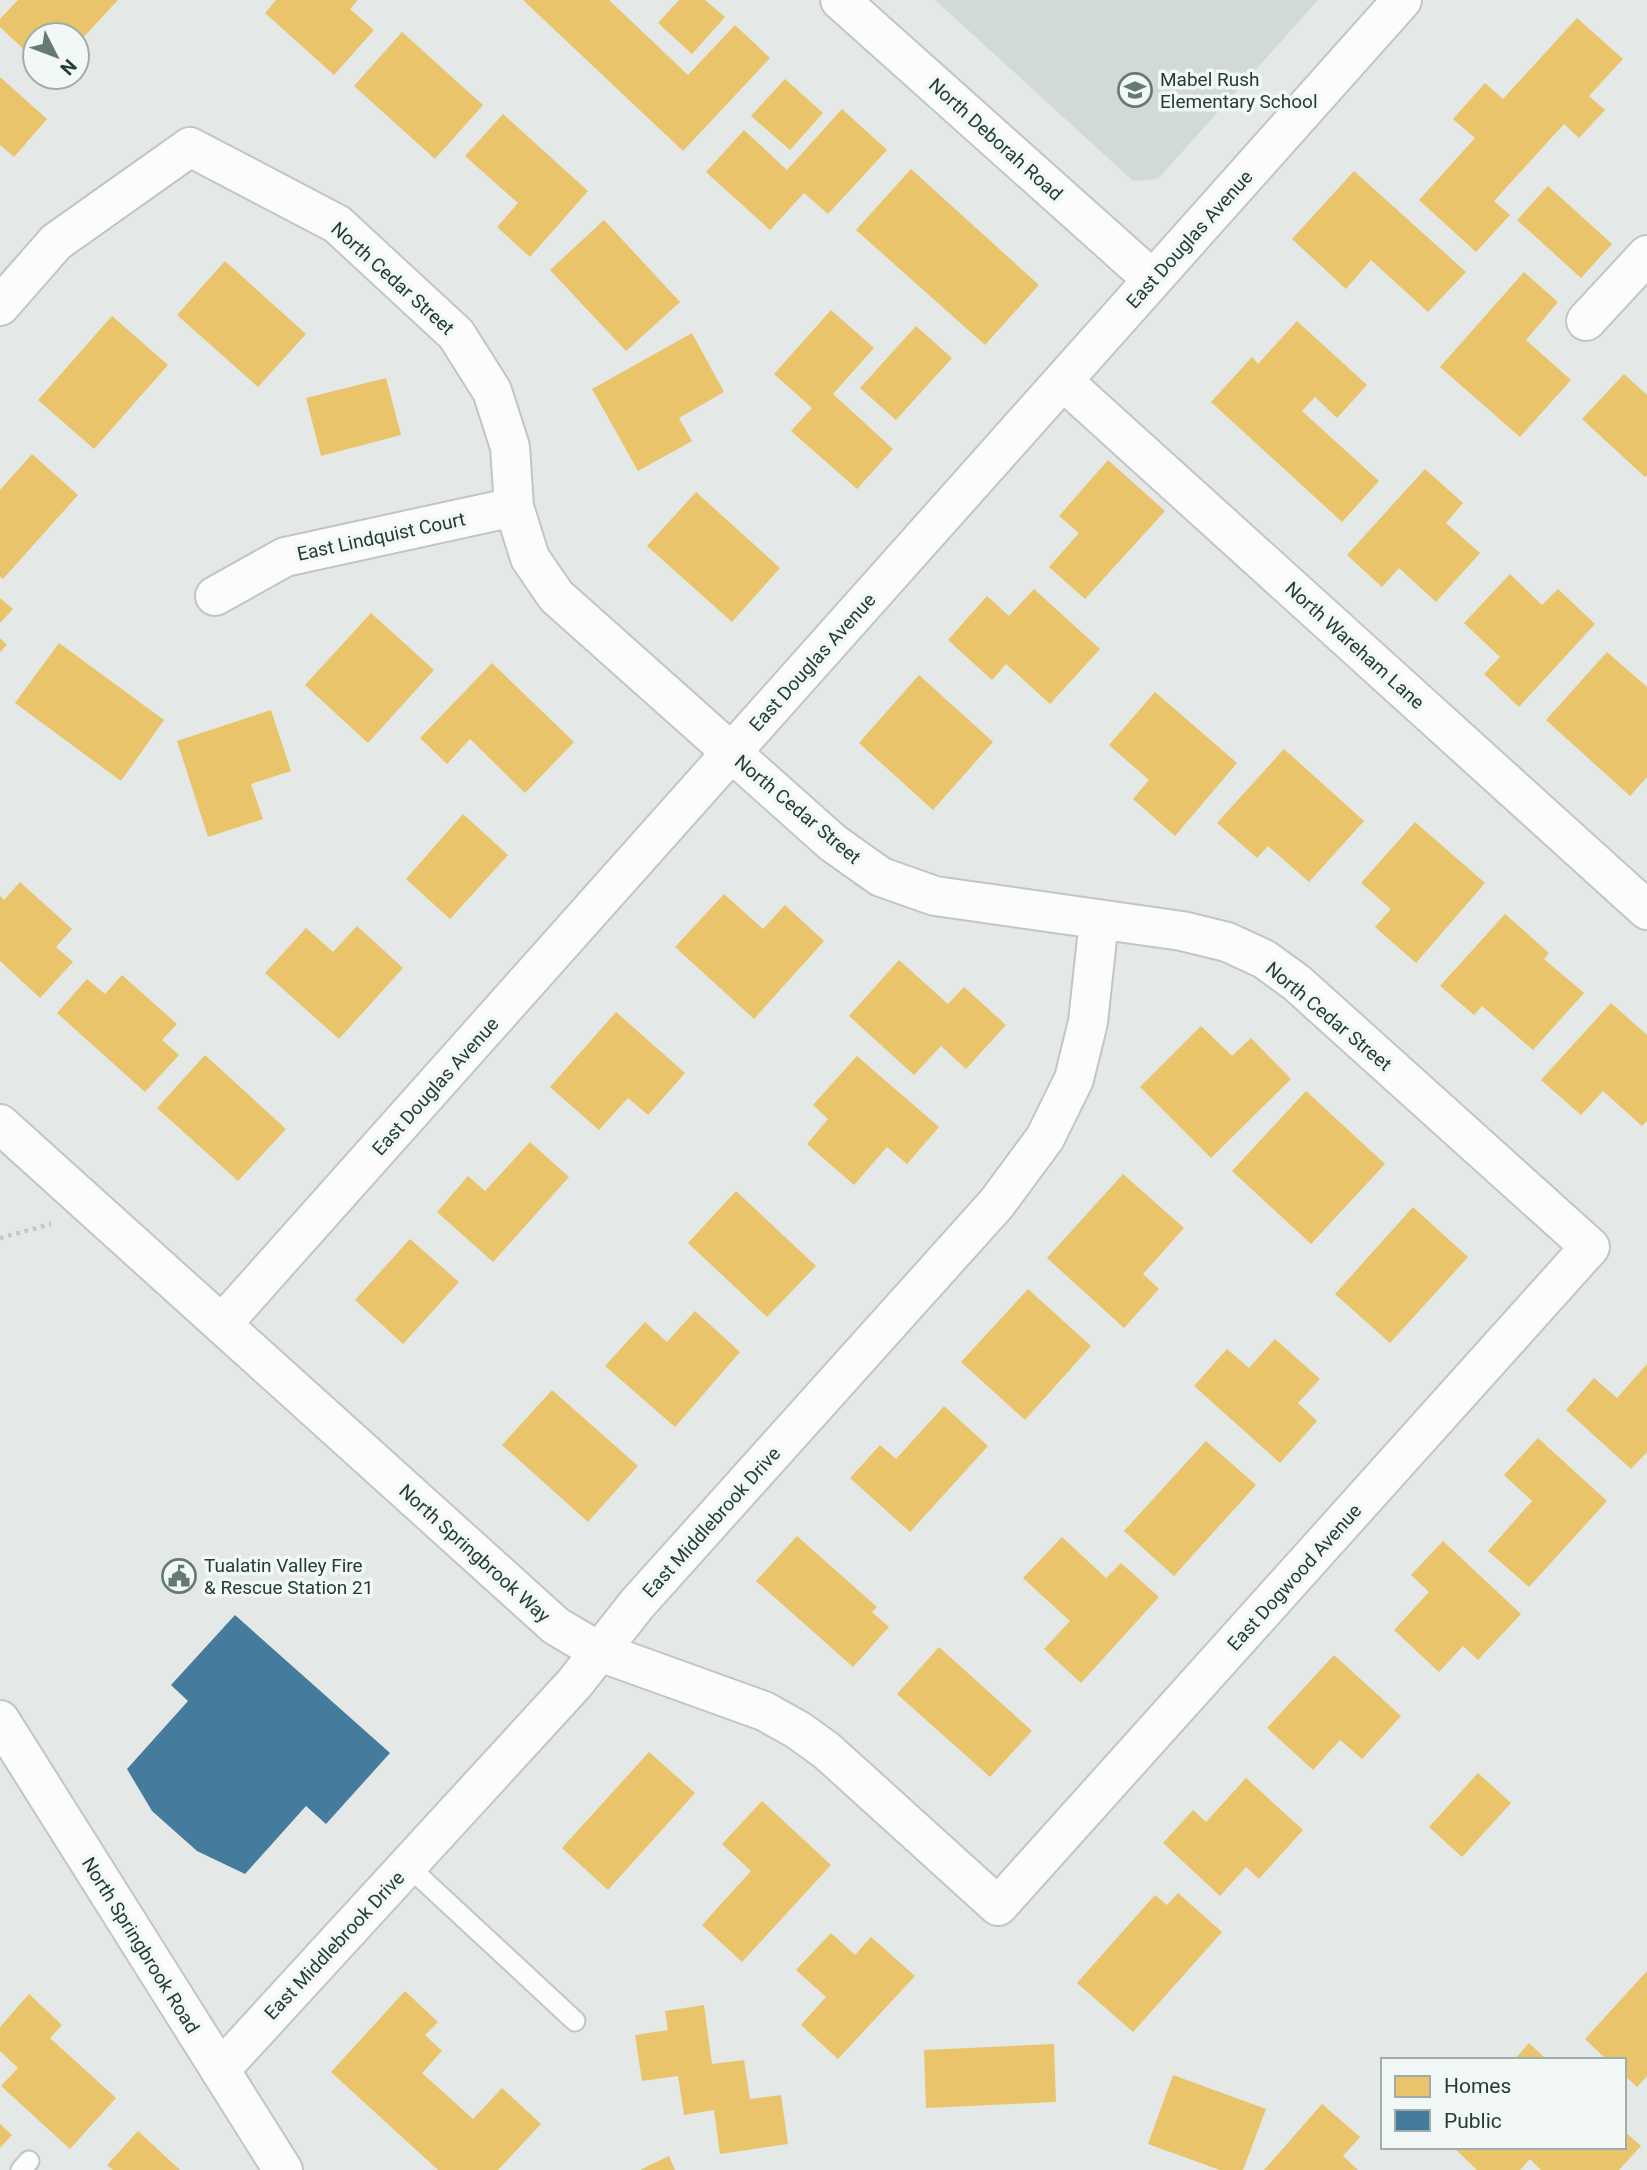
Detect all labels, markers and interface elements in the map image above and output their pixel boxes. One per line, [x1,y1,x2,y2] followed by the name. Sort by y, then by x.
[21,21,91,91] north arrow
[55,54,81,80] text: N
[1160,68,1318,113] place label: Mabel Rush Elementary School
[1116,71,1154,109] school or university icon: Mabel Rush Elementary School
[924,73,1067,205] street label: North Deborah Road
[1121,166,1257,313] street label: East Douglas Avenue
[326,217,459,340] street label: North Cedar Street
[295,507,467,566] street label: East Lindquist Court
[1280,577,1429,714] street label: North Wareham Lane
[744,589,880,736] street label: East Douglas Avenue
[730,750,865,869] street label: North Cedar Street
[1261,957,1396,1076] street label: North Cedar Street
[367,1013,503,1160] street label: East Douglas Avenue
[638,1442,785,1602] street label: East Middlebrook Drive
[394,1479,555,1627] street label: North Springbrook Way
[1222,1499,1366,1655] street label: East Dogwood Avenue
[204,1554,373,1599] place label: Tualatin Valley Fire & Rescue Station 21
[160,1557,198,1595] public building icon: Tualatin Valley Fire & Rescue Station 21
[77,1853,204,2038] street label: North Springbrook Road
[260,1866,409,2024] street label: East Middlebrook Drive
[1381,2058,1626,2149] legend
[1444,2074,1511,2098] text: Homes
[1444,2109,1502,2133] text: Public

